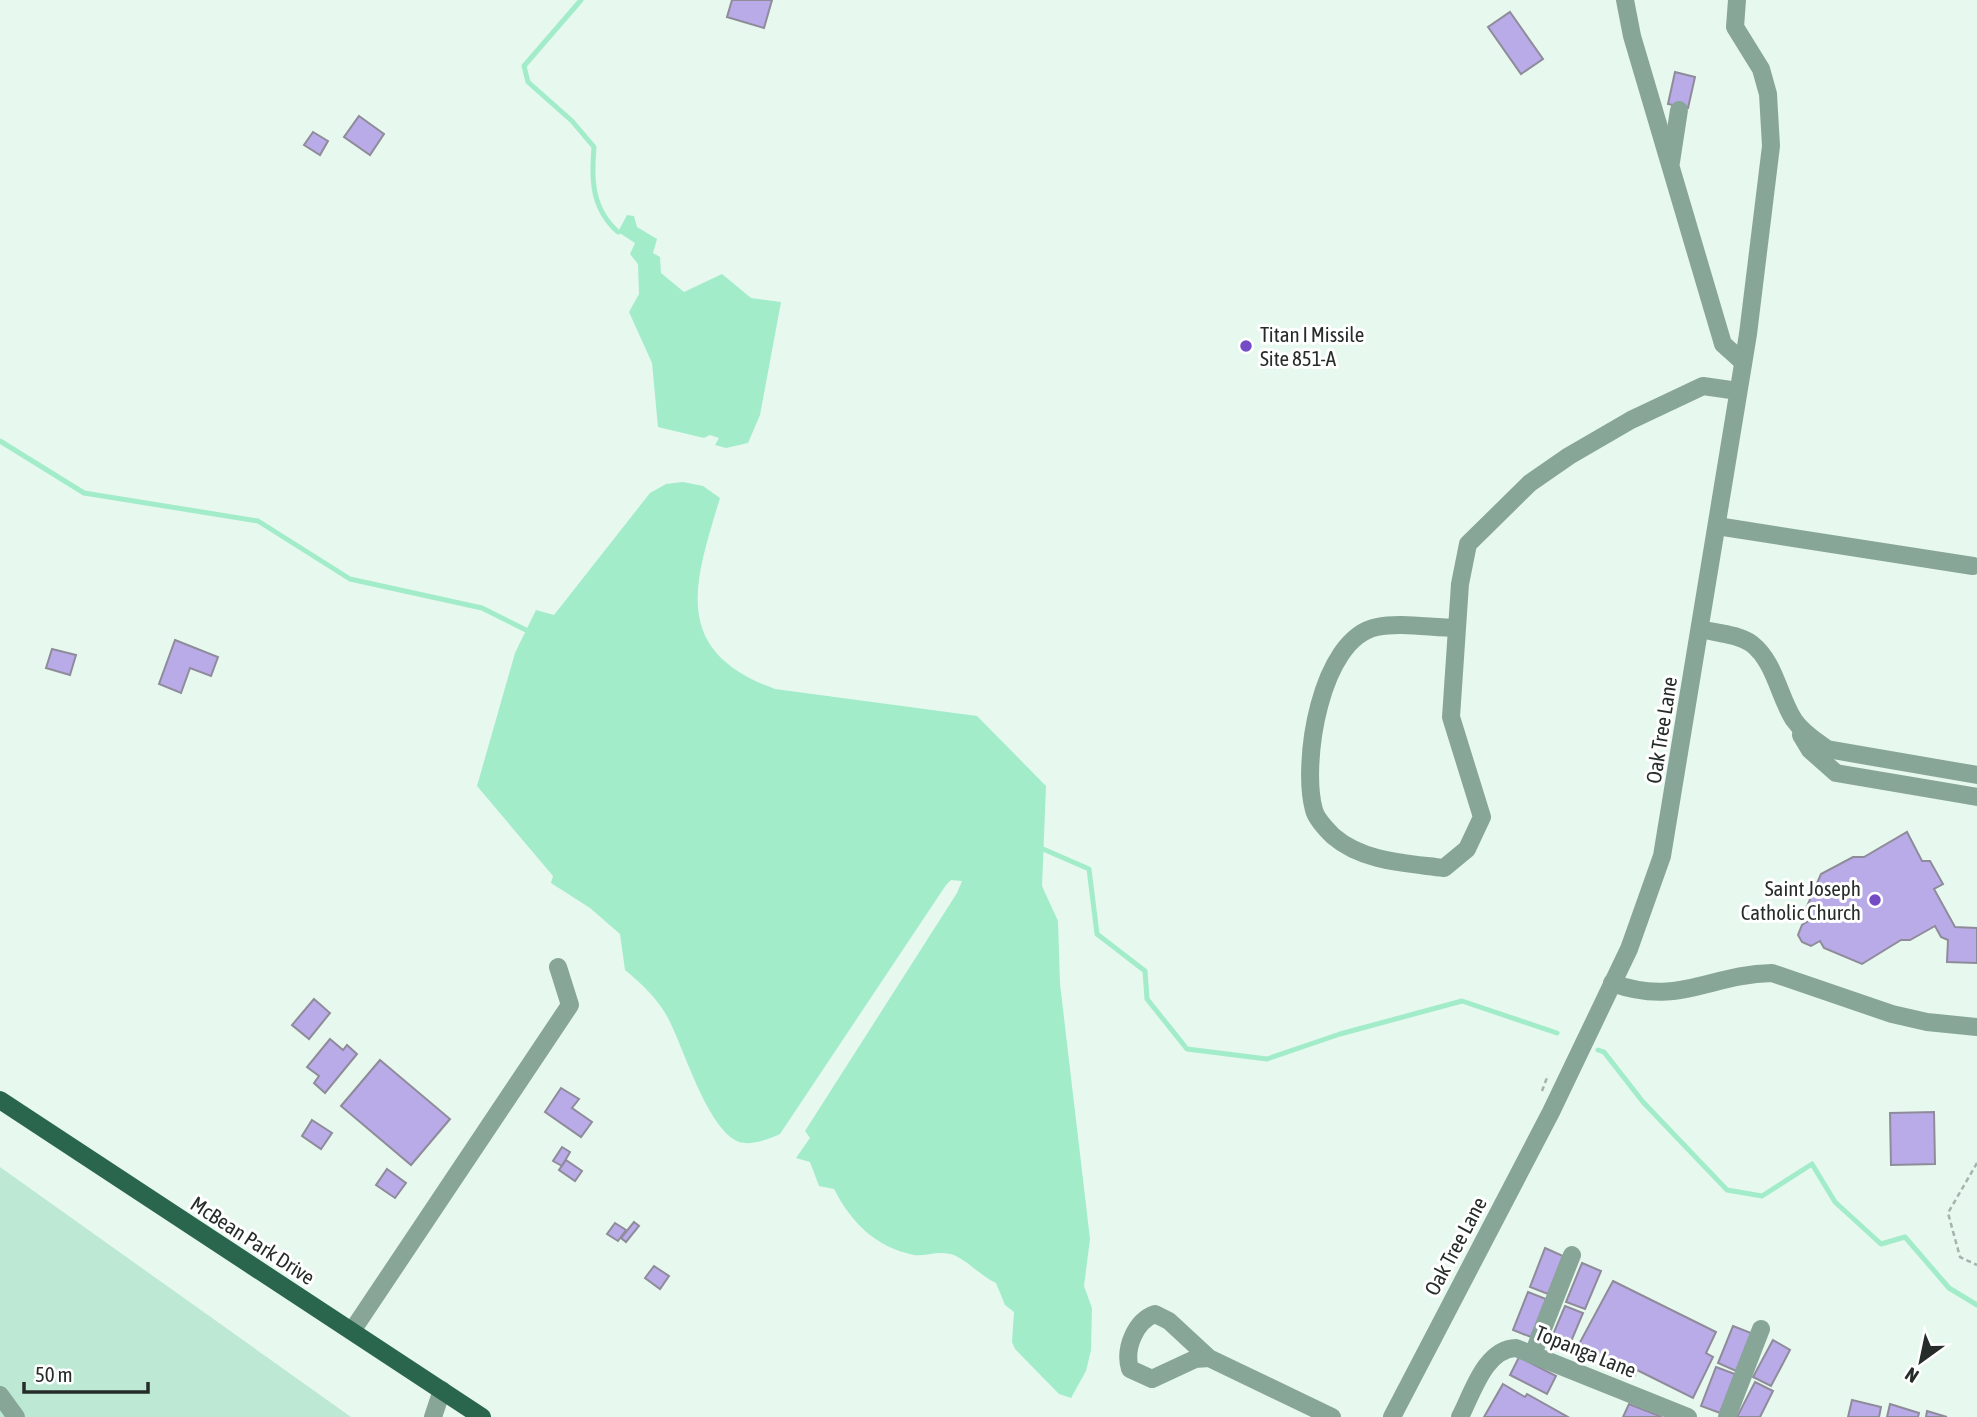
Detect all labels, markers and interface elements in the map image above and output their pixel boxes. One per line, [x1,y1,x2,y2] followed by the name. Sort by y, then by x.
[1260,322,1364,370] place label: Titan I Missile Site 851-A
[1238,338,1254,354] marker: Titan I Missile Site 851-A
[1641,675,1681,785] street label: Oak Tree Lane
[1741,876,1861,924] place label: Saint Joseph Catholic Church
[1867,892,1883,908] marker: Saint Joseph Catholic Church
[187,1191,319,1289] street label: McBean Park Drive
[1419,1193,1491,1299] street label: Oak Tree Lane
[1532,1320,1640,1382] street label: Topanga Lane
[1886,1326,1956,1396] north arrow
[24,1350,149,1394] scale bar
[35,1362,73,1386] text: 50 m
[1901,1363,1922,1388] text: N

